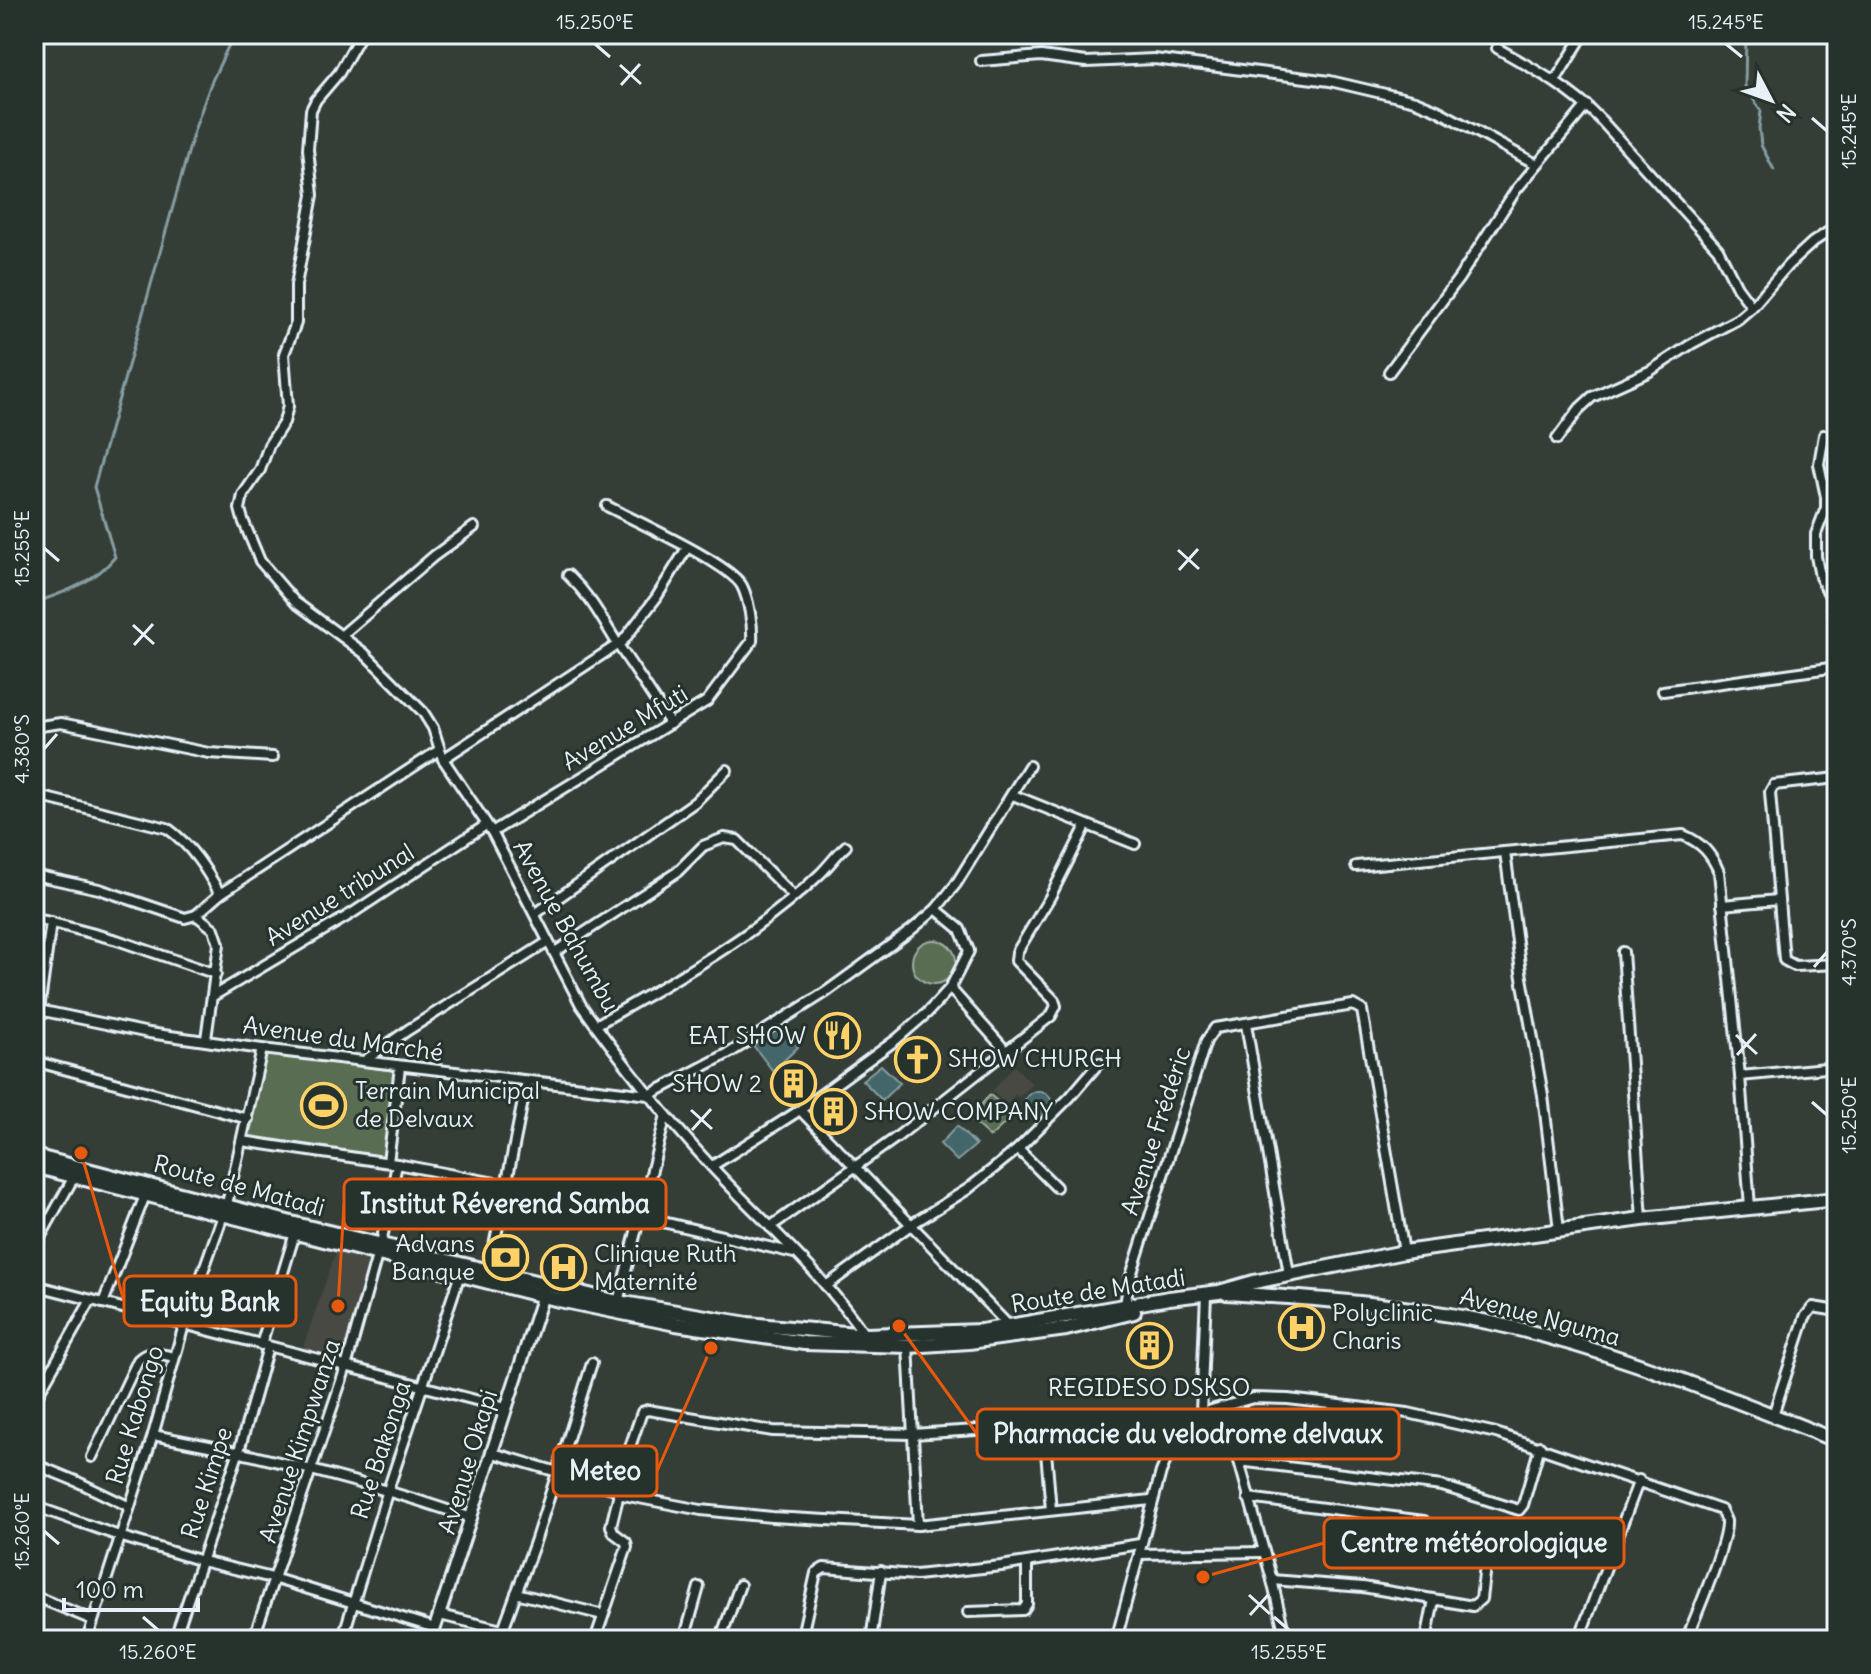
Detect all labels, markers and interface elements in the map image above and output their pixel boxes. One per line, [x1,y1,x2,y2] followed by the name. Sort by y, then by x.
[556,9,634,34] text: 15.250°E
[1688,9,1764,34] text: 15.245°E
[1731,60,1811,140] north arrow
[1836,93,1861,169] text: 15.245°E
[1771,98,1802,128] text: N
[9,510,34,586] text: 15.255°E
[556,678,693,776] street label: Avenue Mfuti
[9,714,34,784] text: 4.380°S
[507,834,626,1017] street label: Avenue Bahumbu
[260,836,419,952] street label: Avenue tribunal
[1836,918,1861,986] text: 4.370°S
[241,1009,445,1067] street label: Avenue du Marché
[813,1012,861,1060] restaurant icon: EAT SHOW
[688,1020,806,1050] place label: EAT SHOW
[893,1035,941,1083] church icon: SHOW CHURCH
[948,1043,1122,1073] place label: SHOW CHURCH
[1114,1043,1196,1219] street label: Avenue Frédéric
[769,1060,817,1108] building icon: SHOW 2
[672,1068,762,1098] place label: SHOW 2
[355,1075,540,1133] place label: Terrain Municipal de Delvaux
[1836,1076,1861,1154] text: 15.250°E
[300,1081,348,1129] sports icon: Terrain Municipal de Delvaux
[809,1088,857,1136] building icon: SHOW COMPANY
[864,1096,1053,1126] place label: SHOW COMPANY
[150,1148,328,1222] street label: Route de Matadi
[344,1179,666,1229] callout: Institut Réverend Samba
[360,1187,650,1220] text: Institut Réverend Samba
[392,1228,475,1286] place label: Advans Banque
[482,1234,530,1282] bank icon: Advans Banque
[594,1238,737,1296] place label: Clinique Ruth Maternité
[539,1244,587,1292] hospital icon: Clinique Ruth Maternité
[1009,1261,1187,1319] street label: Route de Matadi
[124,1276,296,1326] callout: Equity Bank
[1457,1280,1624,1352] street label: Avenue Nguma
[140,1285,280,1318] text: Equity Bank
[1332,1297,1433,1355] place label: Polyclinic Charis
[1277,1303,1325,1351] hospital icon: Polyclinic Charis
[1125,1322,1173,1370] building icon: REGIDESO DSKSO
[252,1335,346,1546] street label: Avenue Kimpwanza
[99,1342,169,1488] street label: Rue Kabongo
[1048,1372,1250,1402] place label: REGIDESO DSKSO
[344,1377,417,1523] street label: Rue Bakonga
[431,1386,503,1538] street label: Avenue Okapi
[977,1409,1399,1459] callout: Pharmacie du velodrome delvaux
[993,1417,1383,1450] text: Pharmacie du velodrome delvaux
[174,1423,238,1542] street label: Rue Kimpe
[553,1446,657,1496] callout: Meteo
[569,1454,641,1487] text: Meteo
[9,1492,34,1570] text: 15.260°E
[1324,1518,1624,1568] callout: Centre météorologique
[1340,1526,1608,1559] text: Centre météorologique
[64,1562,198,1612] scale bar
[76,1574,144,1604] text: 100 m
[119,1639,197,1664] text: 15.260°E
[1251,1639,1327,1664] text: 15.255°E

